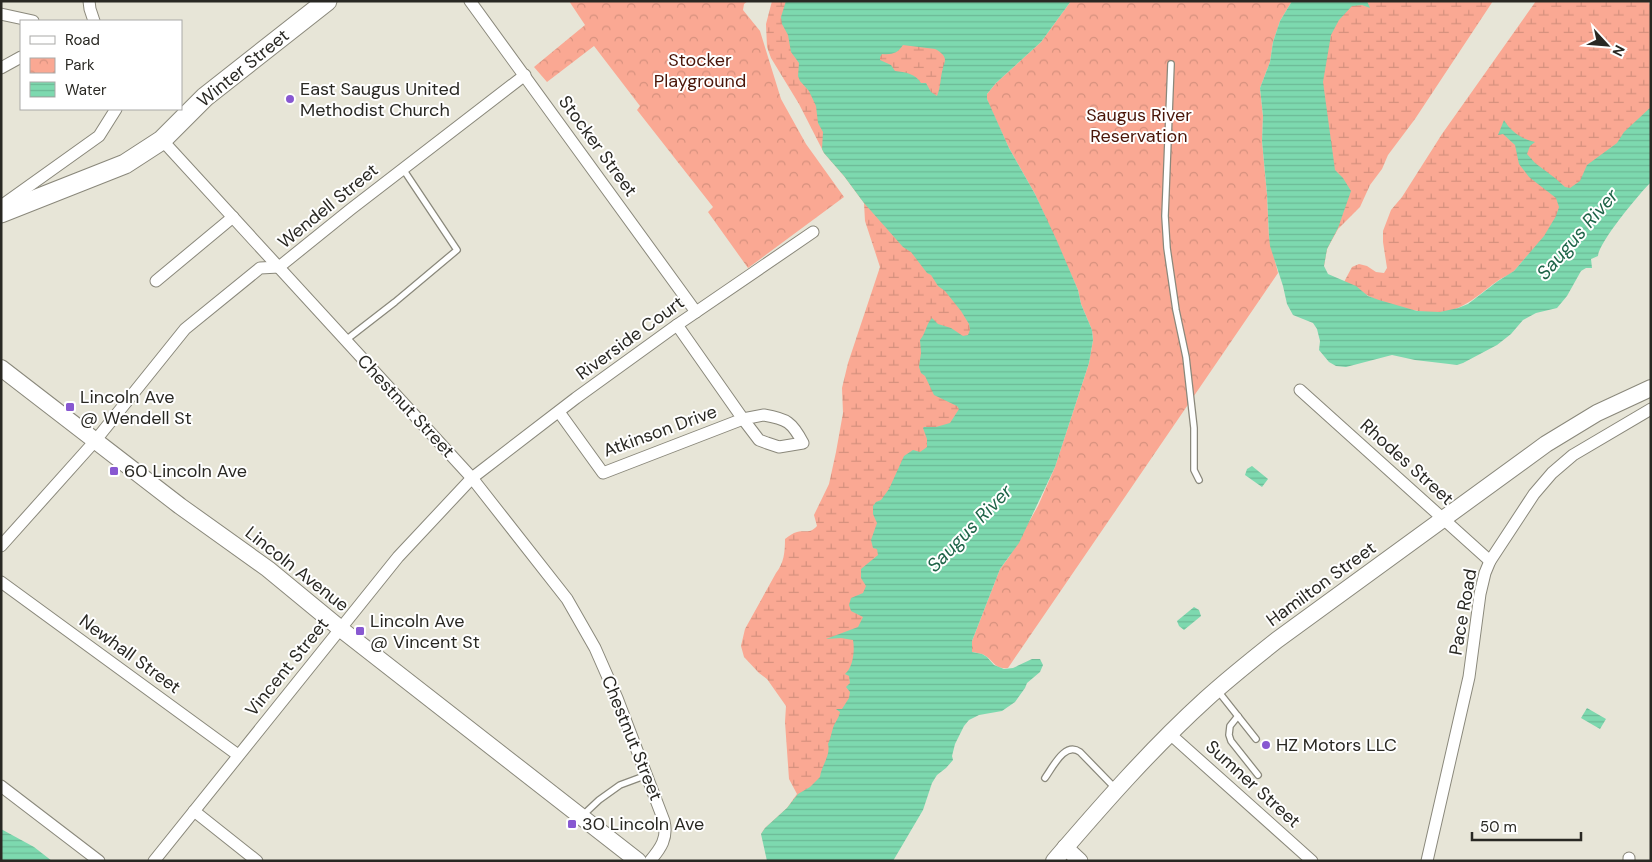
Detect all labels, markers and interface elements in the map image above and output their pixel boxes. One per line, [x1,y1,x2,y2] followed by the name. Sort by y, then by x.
[20,20,182,110] legend
[1582,20,1632,70] north arrow
[192,24,294,112] street label: Winter Street
[65,30,100,50] text: Road
[1608,42,1629,59] text: N
[654,48,746,93] park label: Stocker Playground
[65,55,95,75] text: Park
[300,77,460,122] place label: East Saugus United Methodist Church
[65,80,107,100] text: Water
[553,91,643,201] street label: Stocker Street
[284,93,296,105] marker: East Saugus United Methodist Church
[1086,103,1192,148] park label: Saugus River Reservation
[273,158,383,254] street label: Wendell Street
[1531,183,1624,285] water label: Saugus River
[571,291,689,385] street label: Riverside Court
[352,349,460,463] street label: Chestnut Street
[80,385,192,430] place label: Lincoln Ave @ Wendell St
[600,399,720,463] street label: Atkinson Drive
[64,401,76,413] marker: Lincoln Ave @ Wendell St
[1355,414,1459,510] street label: Rhodes Street
[124,459,247,483] place label: 60 Lincoln Ave
[108,465,120,477] marker: 60 Lincoln Ave
[921,478,1018,578] water label: Saugus River
[240,521,354,617] street label: Lincoln Avenue
[1261,536,1381,632] street label: Hamilton Street
[1444,567,1482,657] street label: Pace Road
[74,609,186,699] street label: Newhall Street
[370,609,480,654] place label: Lincoln Ave @ Vincent St
[240,613,334,721] street label: Vincent Street
[354,625,366,637] marker: Lincoln Ave @ Vincent St
[596,672,668,804] street label: Chestnut Street
[1276,733,1397,757] place label: HZ Motors LLC
[1200,735,1306,833] street label: Sumner Street
[1260,739,1272,751] marker: HZ Motors LLC
[1472,810,1581,842] scale bar
[582,812,704,836] place label: 30 Lincoln Ave
[1480,817,1517,837] text: 50 m
[566,818,578,830] marker: 30 Lincoln Ave

